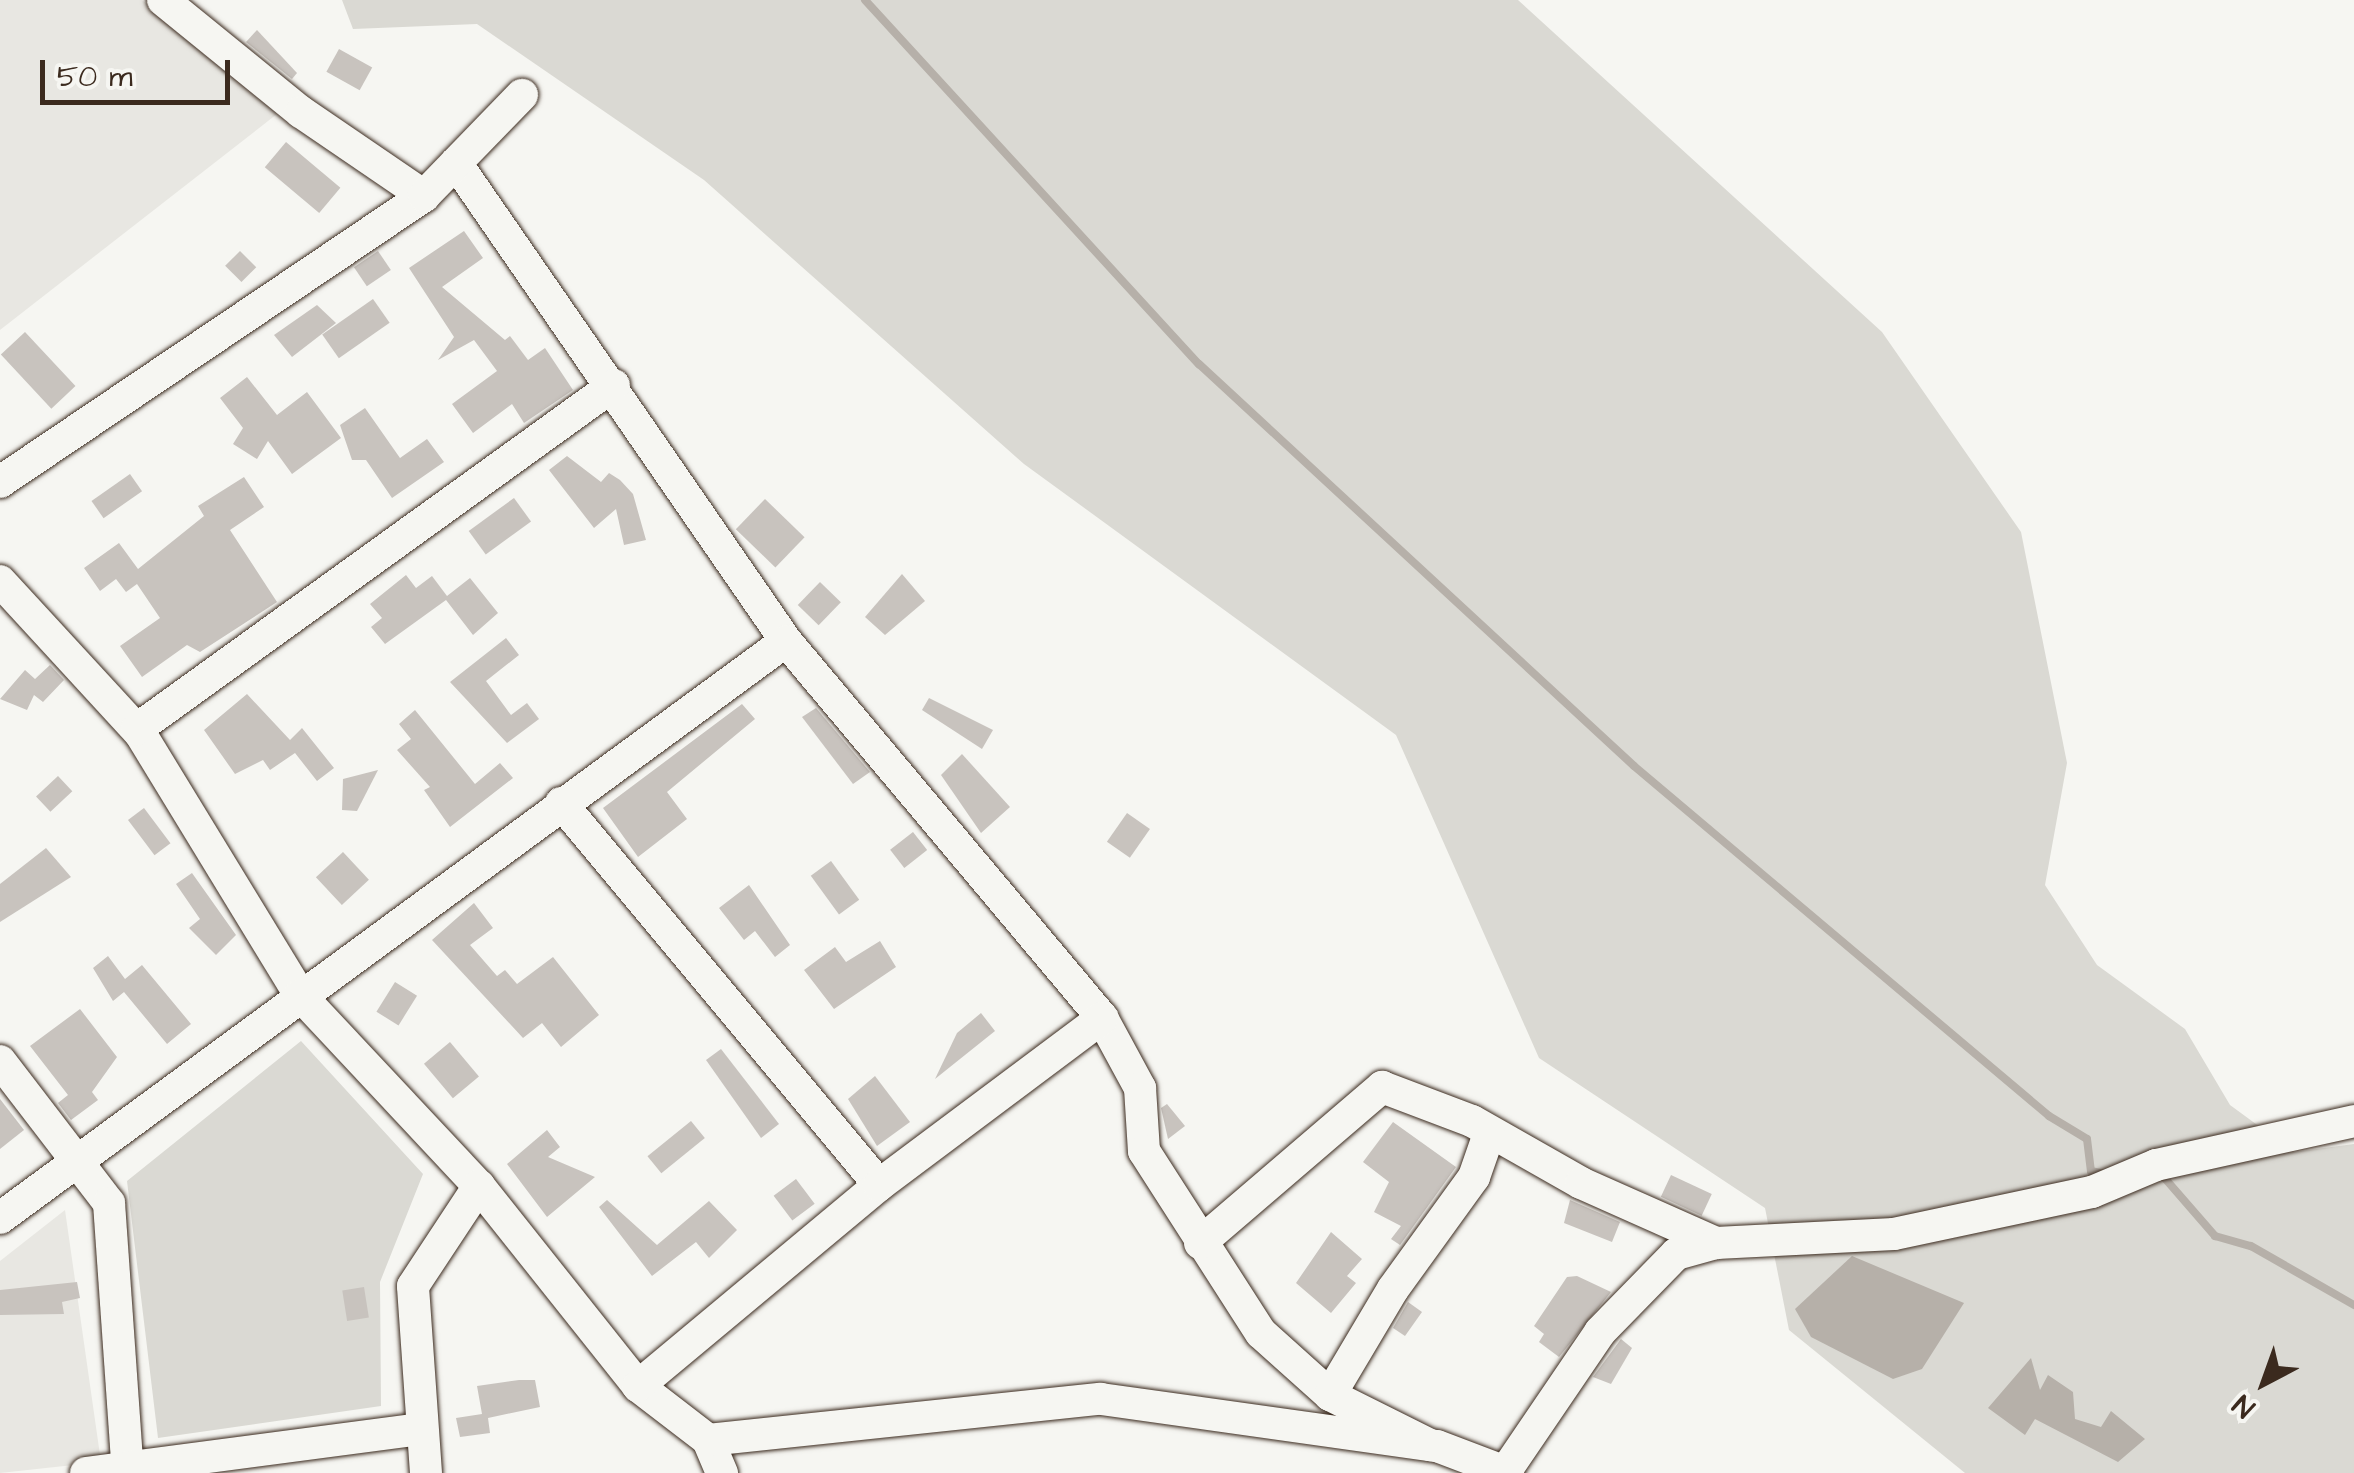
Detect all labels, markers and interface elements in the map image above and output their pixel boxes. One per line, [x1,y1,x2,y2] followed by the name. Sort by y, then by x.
[45,40,235,102] scale bar
[57,56,133,98] text: 50 m
[2214,1333,2314,1433] north arrow
[2225,1386,2263,1426] text: N

